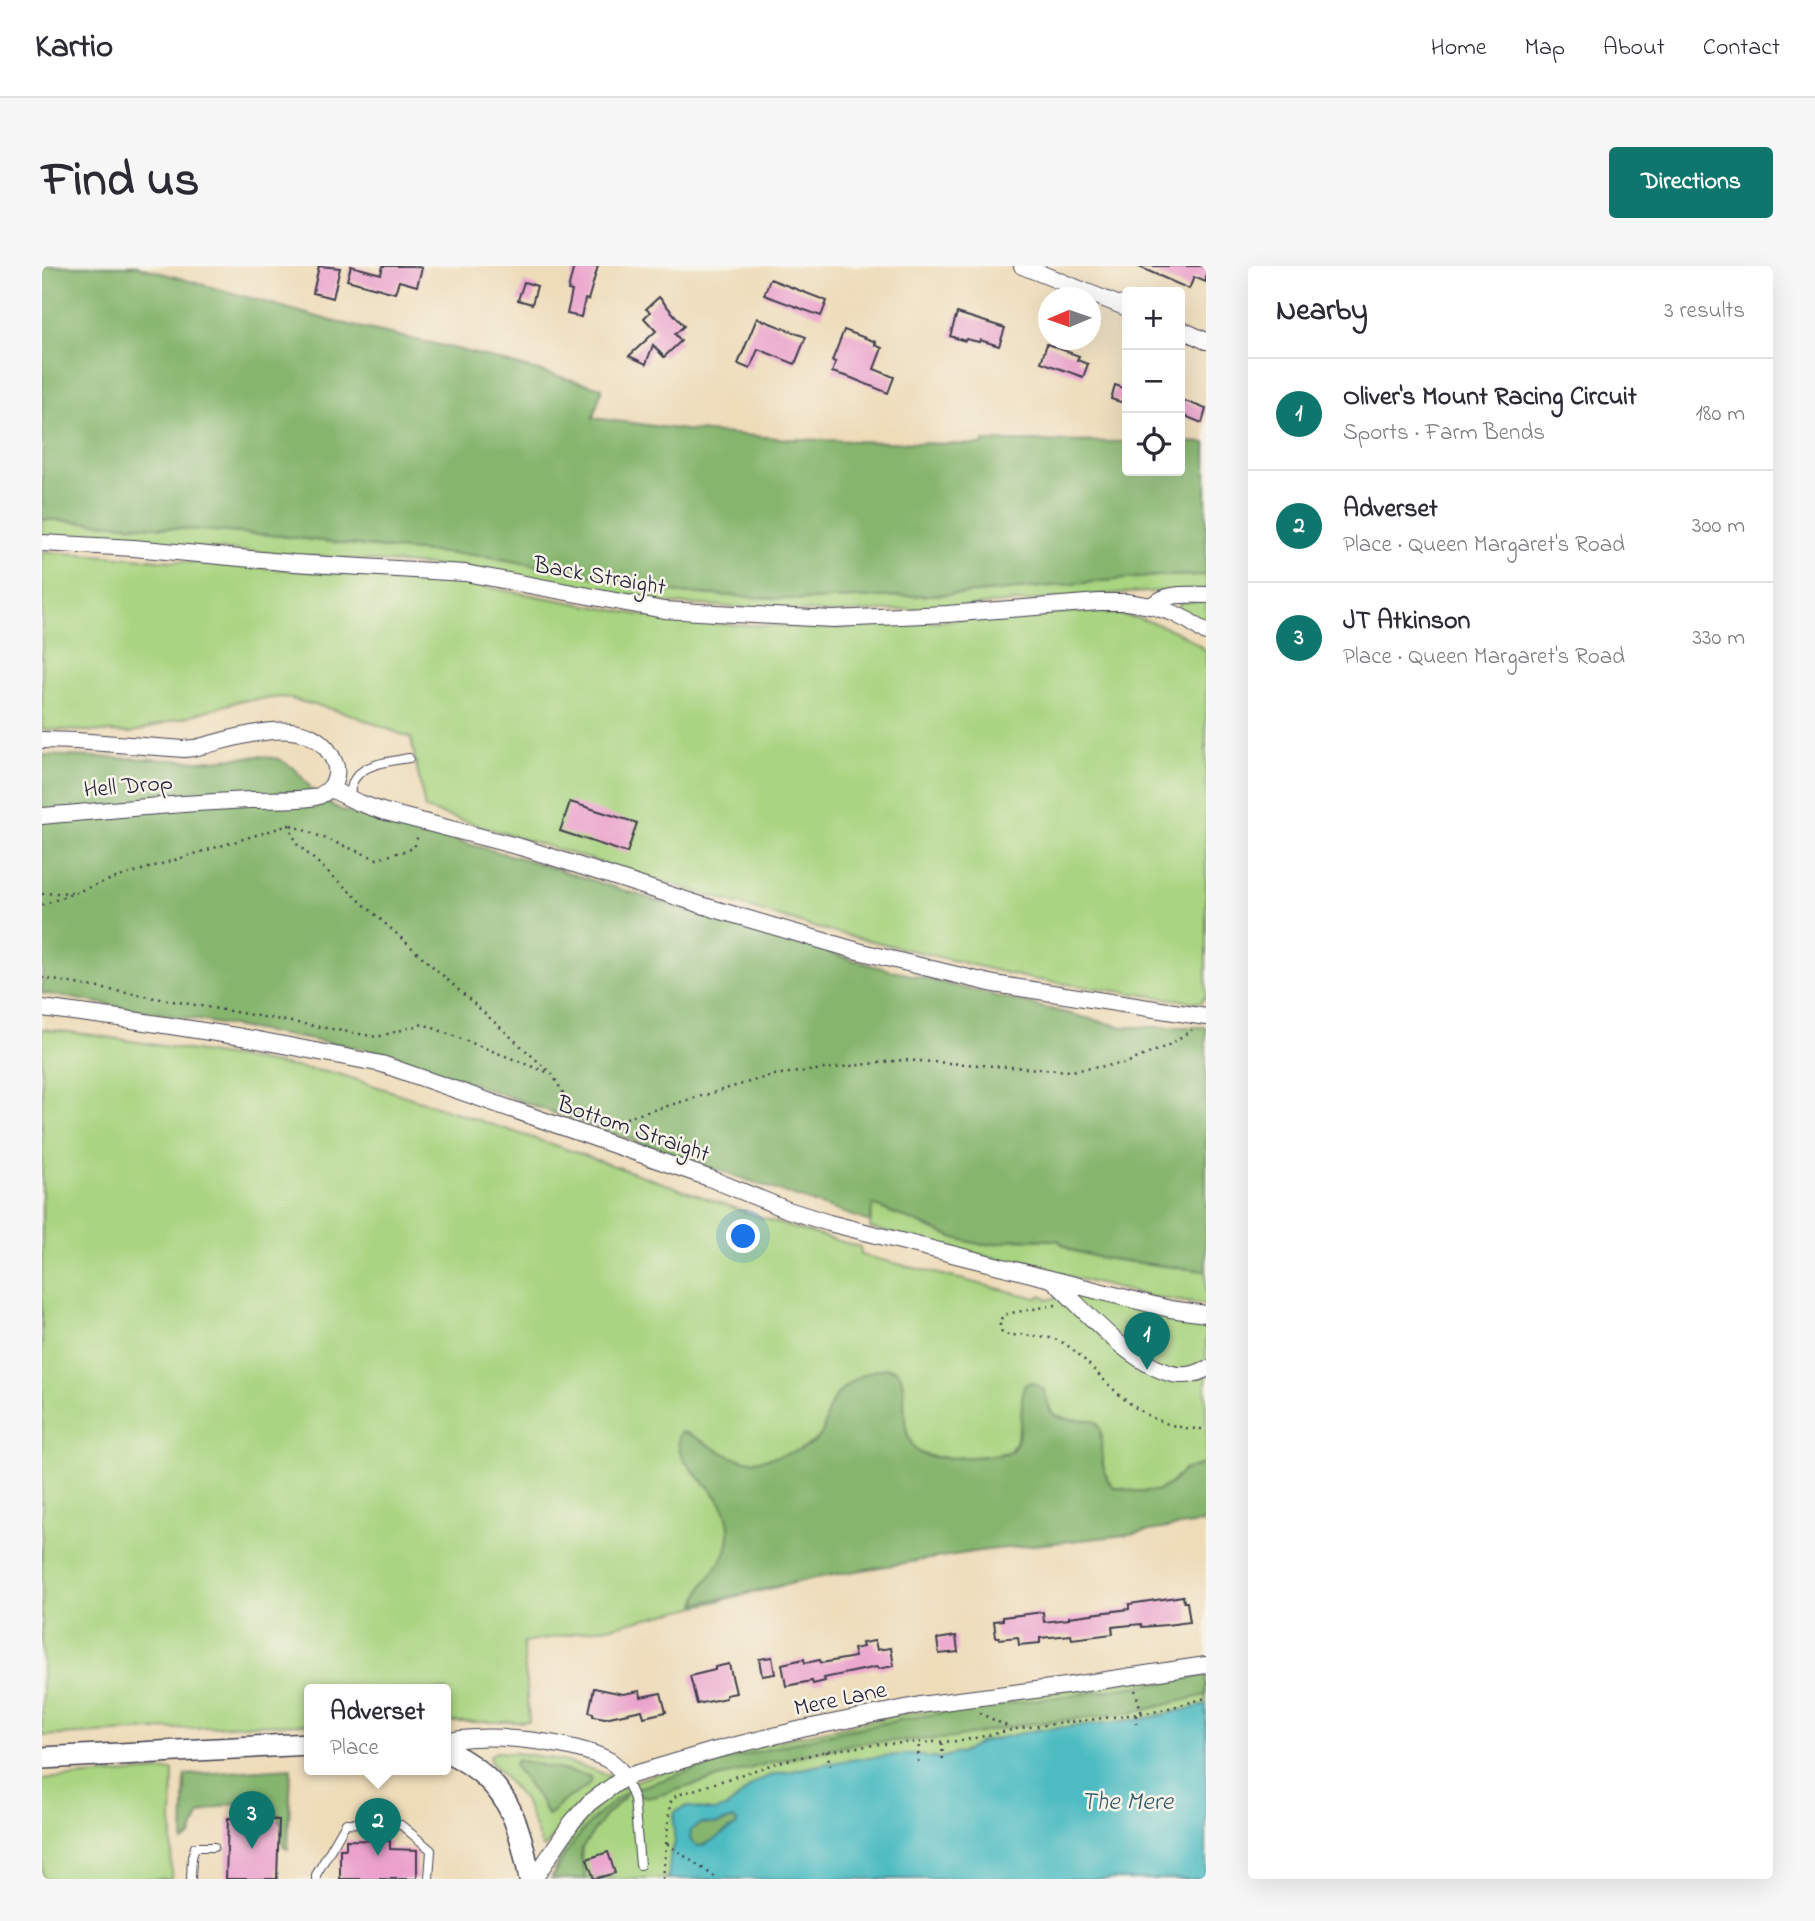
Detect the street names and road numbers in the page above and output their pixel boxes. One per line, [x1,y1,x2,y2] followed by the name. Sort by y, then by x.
[530,548,668,606] street label: Back Straight
[82,766,174,809] street label: Hell Drop
[551,1088,714,1173] street label: Bottom Straight
[791,1674,890,1727] street label: Mere Lane

